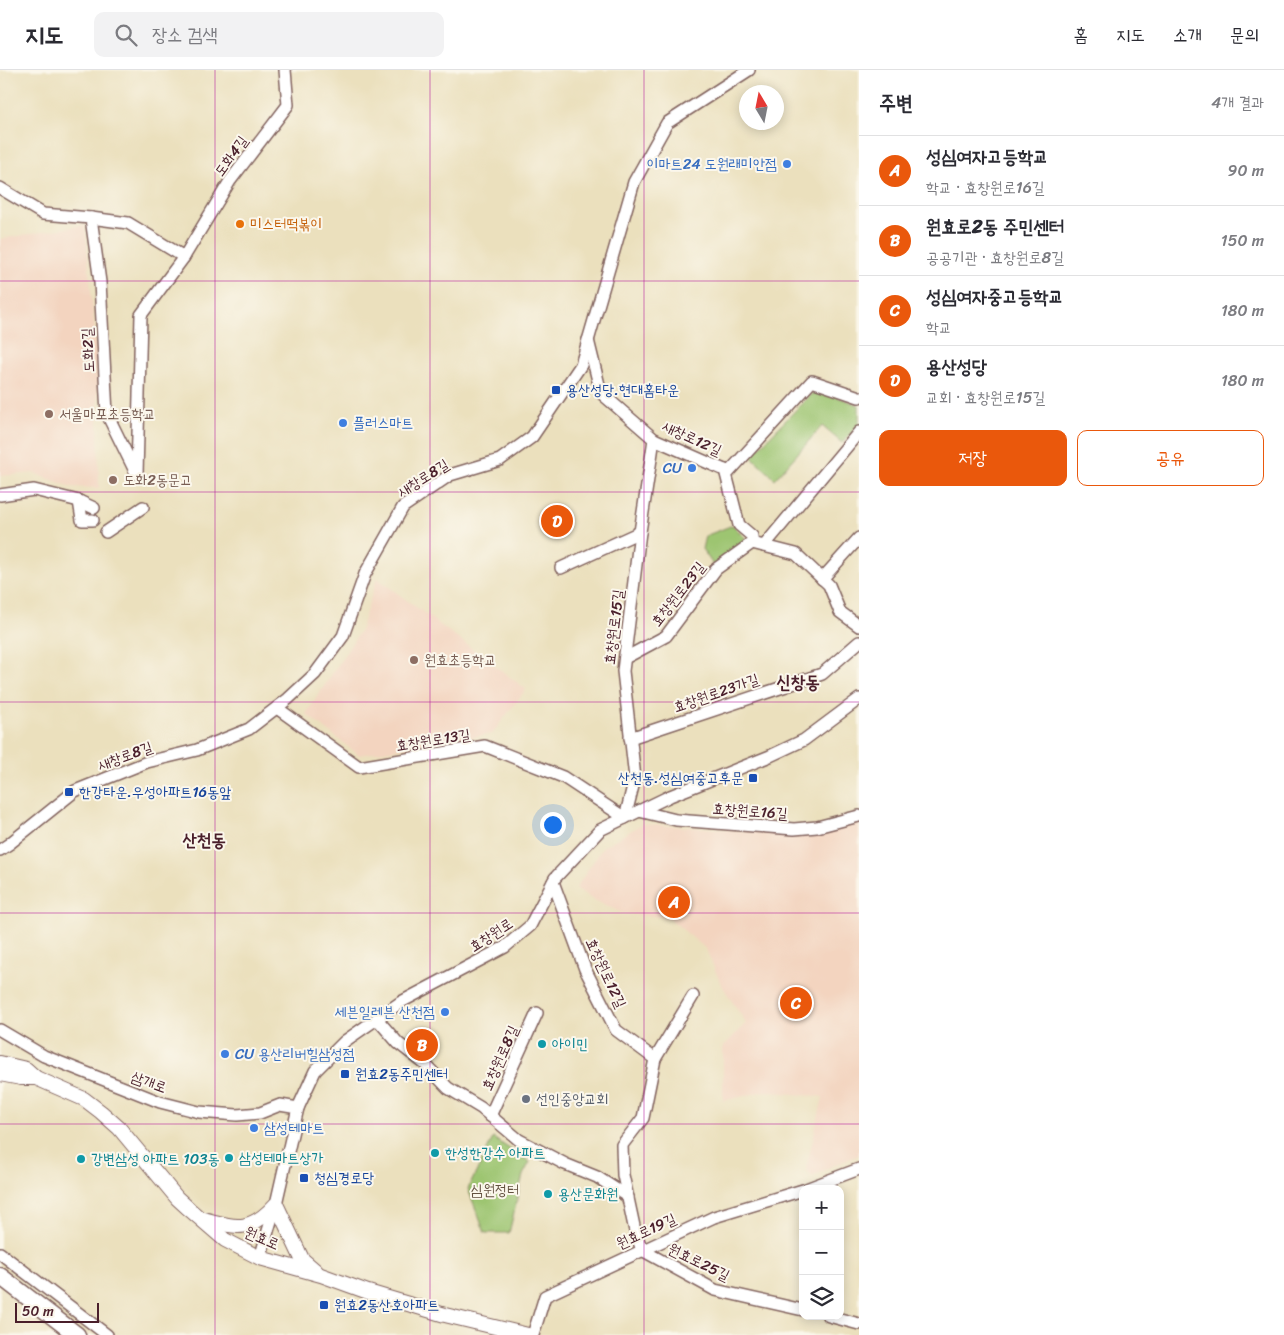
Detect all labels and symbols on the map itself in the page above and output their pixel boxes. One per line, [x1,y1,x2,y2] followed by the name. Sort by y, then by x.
[739,85,784,130] north arrow
[207,130,255,182] street label: 도화4길
[646,151,777,177] place label: 이마트24 도원래미안점
[781,158,793,170] marker: 이마트24 도원래미안점
[250,211,322,237] place label: 미스터떡볶이
[234,218,246,230] marker: 미스터떡볶이
[74,327,102,373] street label: 도화2길
[566,377,679,403] place label: 용산성당.현대홈타운
[550,384,562,396] marker: 용산성당.현대홈타운
[59,401,156,427] place label: 서울마포초등학교
[43,408,55,420] marker: 서울마포초등학교
[353,410,413,436] place label: 플러스마트
[658,413,726,463] street label: 새창로12길
[337,417,349,429] marker: 플러스마트
[392,452,454,504] street label: 새창로8길
[663,455,683,481] place label: CU
[686,462,698,474] marker: CU
[123,467,192,493] place label: 도화2동문고
[107,474,119,486] marker: 도화2동문고
[541,502,573,540] pin: D
[644,556,712,632] street label: 효창원로23길
[596,588,632,666] street label: 효창원로15길
[424,647,496,673] place label: 원효초등학교
[408,654,420,666] marker: 원효초등학교
[670,666,762,720] street label: 효창원로23가길
[776,666,820,698] district label: 신창동
[394,721,472,759] street label: 효창원로13길
[94,734,156,778] street label: 새창로8길
[618,765,743,791] place label: 산천동.성심여중고후문
[747,772,759,784] marker: 산천동.성심여중고후문
[79,779,231,805] place label: 한강타운.우성아파트16동앞
[63,786,75,798] marker: 한강타운.우성아파트16동앞
[712,795,788,827] street label: 효창원로16길
[540,812,566,838] your location
[182,824,226,856] district label: 산천동
[658,883,690,921] pin: A
[464,911,518,959] street label: 효창원로
[578,933,634,1013] street label: 효창원로12길
[780,984,812,1022] pin: C
[335,999,435,1025] place label: 세븐일레븐 산천점
[439,1006,451,1018] marker: 세븐일레븐 산천점
[474,1021,526,1095] street label: 효창원로8길
[406,1026,438,1064] pin: B
[552,1031,588,1057] place label: 아이민
[536,1038,548,1050] marker: 아이민
[235,1041,355,1067] place label: CU 용산리버힐삼성점
[219,1048,231,1060] marker: CU 용산리버힐삼성점
[355,1061,448,1087] place label: 원효2동주민센터
[128,1064,170,1100] street label: 삼개로
[339,1068,351,1080] marker: 원효2동주민센터
[536,1086,608,1112] place label: 선인중앙교회
[520,1093,532,1105] marker: 선인중앙교회
[264,1115,324,1141] place label: 삼성테마트
[248,1122,260,1134] marker: 삼성테마트
[445,1140,545,1166] place label: 한성한강수 아파트
[239,1145,324,1171] place label: 삼성테마트상가
[91,1146,220,1172] place label: 강변삼성 아파트 103동
[429,1147,441,1159] marker: 한성한강수 아파트
[223,1152,235,1164] marker: 삼성테마트상가
[75,1153,87,1165] marker: 강변삼성 아파트 103동
[314,1165,374,1191] place label: 청심경로당
[298,1172,310,1184] marker: 청심경로당
[471,1177,519,1203] park label: 심원정터
[558,1181,618,1207] place label: 용산문화원
[542,1188,554,1200] marker: 용산문화원
[612,1206,680,1256] street label: 원효로19길
[240,1219,284,1257] street label: 원효로
[664,1236,734,1288] street label: 원효로25길
[334,1292,439,1318] place label: 원효2동산호아파트
[318,1299,330,1311] marker: 원효2동산호아파트
[15,1300,99,1323] scale bar

